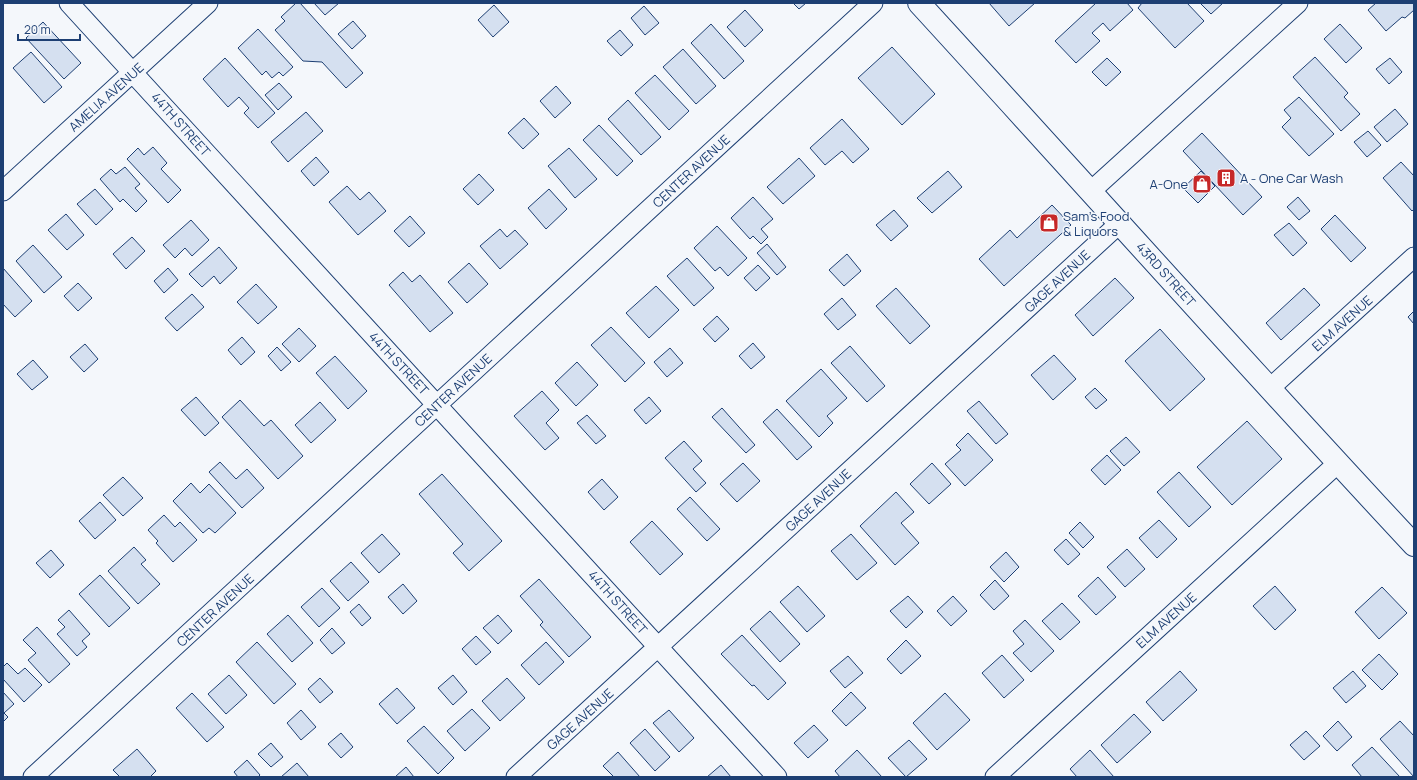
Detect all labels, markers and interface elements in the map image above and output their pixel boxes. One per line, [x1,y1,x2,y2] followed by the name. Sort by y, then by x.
[18,16,80,42] scale bar
[24,21,51,38] text: 20 m
[65,58,147,136] street label: AMELIA AVENUE
[147,88,215,160] street label: 44TH STREET
[648,130,734,212] street label: CENTER AVENUE
[1215,167,1237,189] building icon: A - One Car Wash
[1240,169,1343,187] place label: A - One Car Wash
[1191,173,1213,195] shop icon: A-One
[1150,175,1188,193] place label: A-One
[1063,207,1129,240] place label: Sam's Food & Liquors
[1038,212,1060,234] shop icon: Sam's Food & Liquors
[1132,238,1200,310] street label: 43RD STREET
[1020,246,1094,316] street label: GAGE AVENUE
[1308,291,1376,355] street label: ELM AVENUE
[365,327,433,399] street label: 44TH STREET
[410,349,496,431] street label: CENTER AVENUE
[781,465,855,535] street label: GAGE AVENUE
[584,566,652,638] street label: 44TH STREET
[172,569,258,651] street label: CENTER AVENUE
[1132,588,1200,652] street label: ELM AVENUE
[543,684,617,754] street label: GAGE AVENUE

